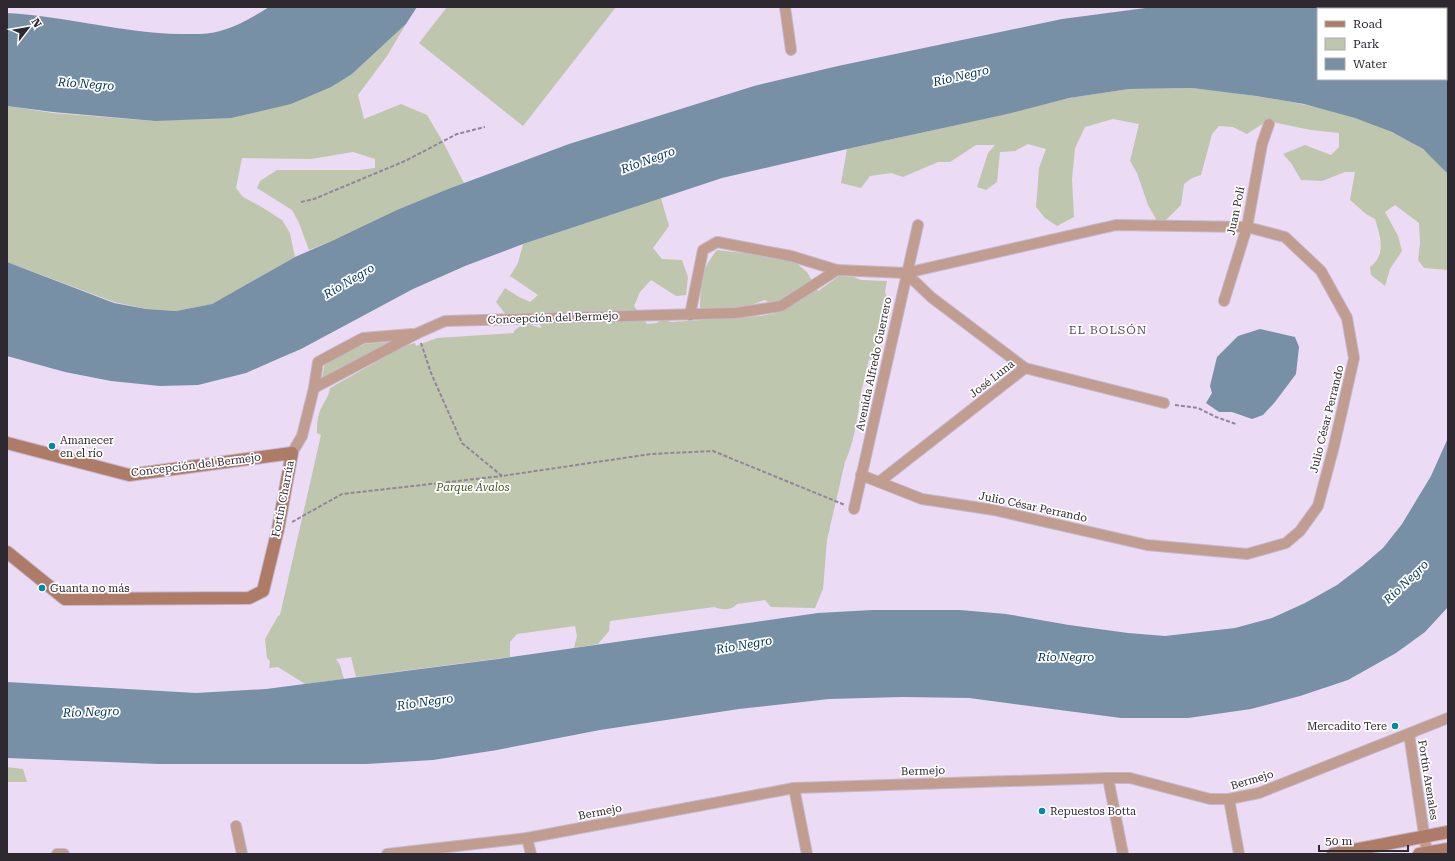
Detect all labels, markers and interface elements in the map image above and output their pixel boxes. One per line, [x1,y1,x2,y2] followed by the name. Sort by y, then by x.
[8,8,48,48] north arrow
[1317,8,1447,80] legend
[28,16,44,31] text: N
[1353,17,1383,31] text: Road
[1353,37,1380,51] text: Park
[1353,57,1387,71] text: Water
[931,63,990,89] water label: Río Negro
[56,75,115,93] water label: Río Negro
[618,144,677,177] water label: Río Negro
[1225,185,1248,236] street label: Juan Polí
[320,260,377,302] water label: Río Negro
[853,296,895,432] street label: Avenida Alfredo Guerrero
[487,309,619,327] street label: Concepción del Bermejo
[1069,323,1147,337] district label: EL BOLSÓN
[967,357,1017,401] street label: José Luna
[1307,364,1347,474] street label: Julio César Perrando
[60,434,114,460] place label: Amanecer en el río
[47,441,57,451] marker: Amanecer en el río
[130,451,262,479] street label: Concepción del Bermejo
[269,460,297,538] street label: Fortín Charrúa
[435,480,510,494] park label: Parque Ávalos
[978,489,1089,525] street label: Julio César Perrando
[1380,557,1431,607] water label: Río Negro
[50,582,129,595] place label: Guanta no más
[37,583,47,593] marker: Guanta no más
[714,633,773,657] water label: Río Negro
[1037,650,1094,664] water label: Río Negro
[395,691,454,713] water label: Río Negro
[61,704,120,720] water label: Río Negro
[1307,720,1387,733] place label: Mercadito Tere
[1390,721,1400,731] marker: Mercadito Tere
[1415,739,1441,821] street label: Fortín Arenales
[901,764,945,778] street label: Bermejo
[1229,767,1275,793] street label: Bermejo
[577,801,623,823] street label: Bermejo
[1050,805,1136,818] place label: Repuestos Botta
[1037,806,1047,816] marker: Repuestos Botta
[1319,827,1408,853] scale bar
[1325,834,1352,848] text: 50 m

